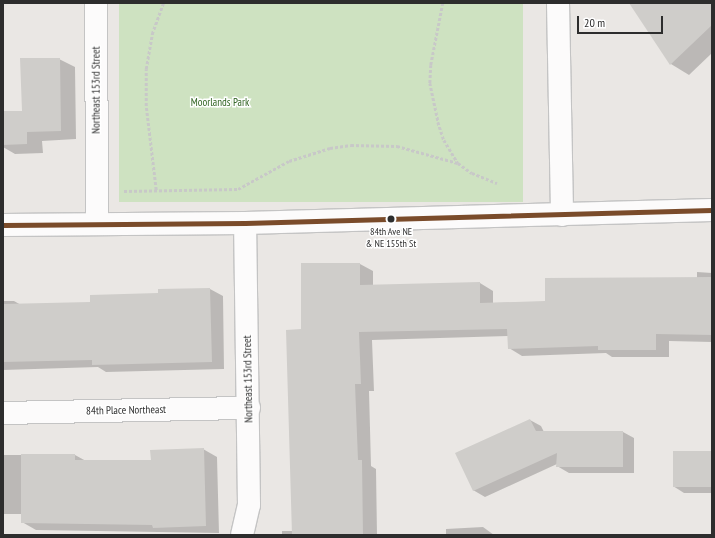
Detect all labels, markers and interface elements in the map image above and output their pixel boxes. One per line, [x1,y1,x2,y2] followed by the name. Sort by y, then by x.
[579,8,665,34] scale bar
[584,15,605,30] text: 20 m
[89,46,103,134] street label: Northeast 153rd Street
[191,95,249,109] park label: Moorlands Park
[386,214,396,224] marker: 84th Ave NE & NE 155th St
[366,225,416,248] place label: 84th Ave NE & NE 155th St
[241,335,255,423] street label: Northeast 153rd Street
[86,403,166,417] street label: 84th Place Northeast

